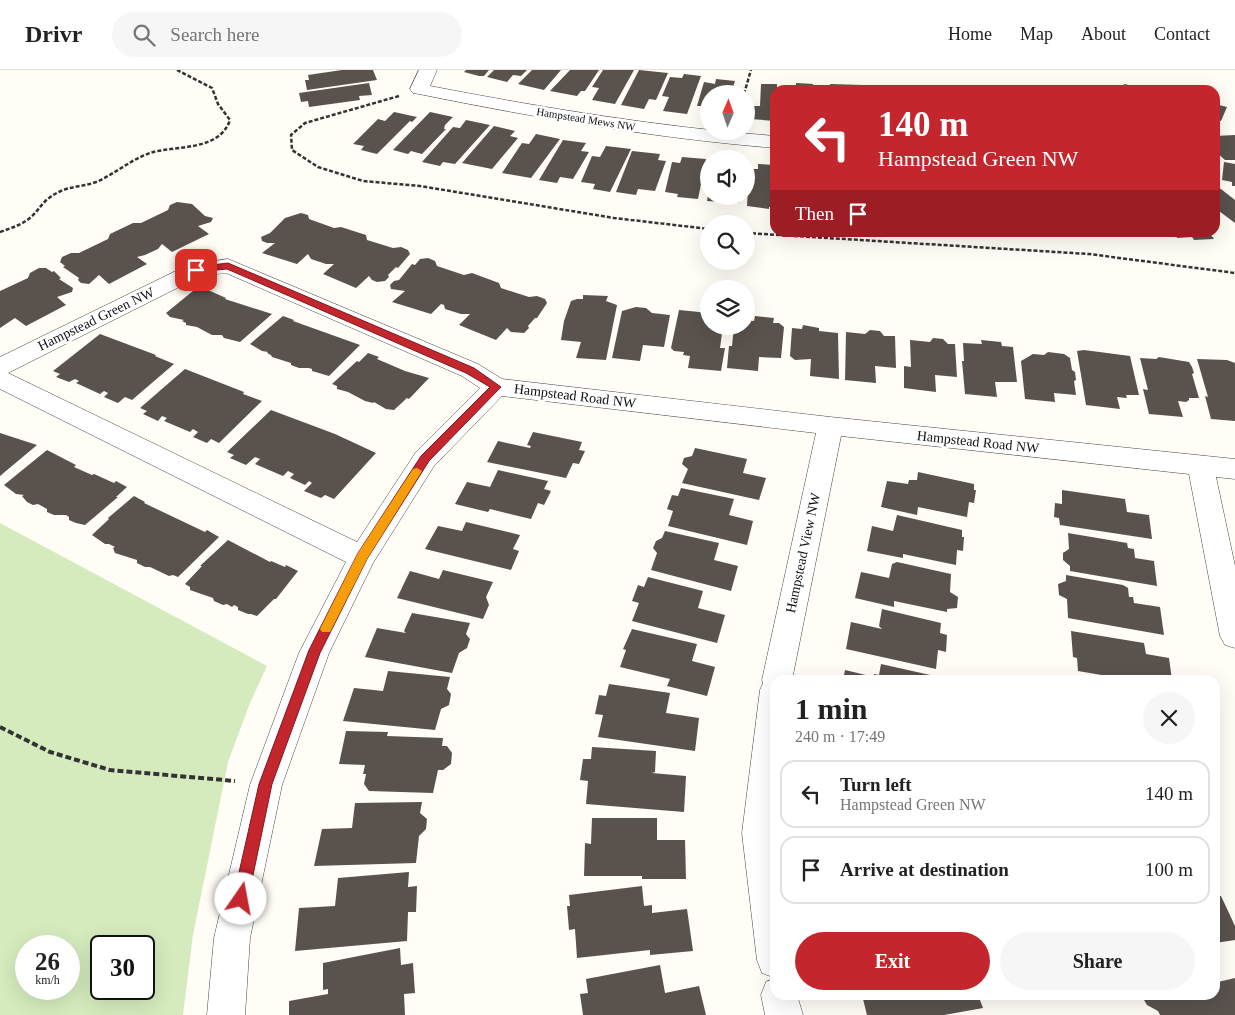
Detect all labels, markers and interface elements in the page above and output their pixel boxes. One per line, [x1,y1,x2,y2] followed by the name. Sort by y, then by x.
[112,12,462,57] search box
[25,21,82,47] text: Drivr
[130,21,158,49] icon: search
[170,24,259,45] text: Search here
[948,24,992,44] text: Home
[1020,24,1053,44] text: Map
[1081,24,1126,44] text: About
[1154,24,1210,44] text: Contact
[700,85,755,140] north arrow
[700,85,755,335] map controls
[536,105,637,133] street label: Hampstead Mews NW
[795,105,860,170] icon: left
[878,105,968,144] text: 140 m
[878,146,1078,171] text: Hampstead Green NW
[700,150,755,205] button: sound
[844,200,872,228] icon: arrive
[795,203,834,224] text: Then
[700,215,755,270] button: search
[175,249,217,291] pin
[182,256,210,284] icon: arrive
[700,280,755,335] button: layers
[35,284,157,354] street label: Hampstead Green NW
[513,381,638,411] street label: Hampstead Road NW
[916,428,1041,456] street label: Hampstead Road NW
[783,491,823,614] street label: Hampstead View NW
[795,692,868,725] text: 1 min
[1143,692,1195,744] button: close
[795,728,885,745] text: 240 m · 17:49
[840,774,912,795] text: Turn left
[797,780,825,808] icon: left
[1145,783,1193,804] text: 140 m
[840,796,986,813] text: Hampstead Green NW
[797,856,825,884] icon: arrive
[840,859,1009,880] text: Arrive at destination
[1145,859,1193,880] text: 100 m
[214,872,266,924] position arrow
[795,932,990,990] button: Exit
[1000,932,1195,990] button: Share
[90,935,155,1000] speed limit sign: 30
[35,948,60,975] text: 26
[35,973,60,987] text: km/h

